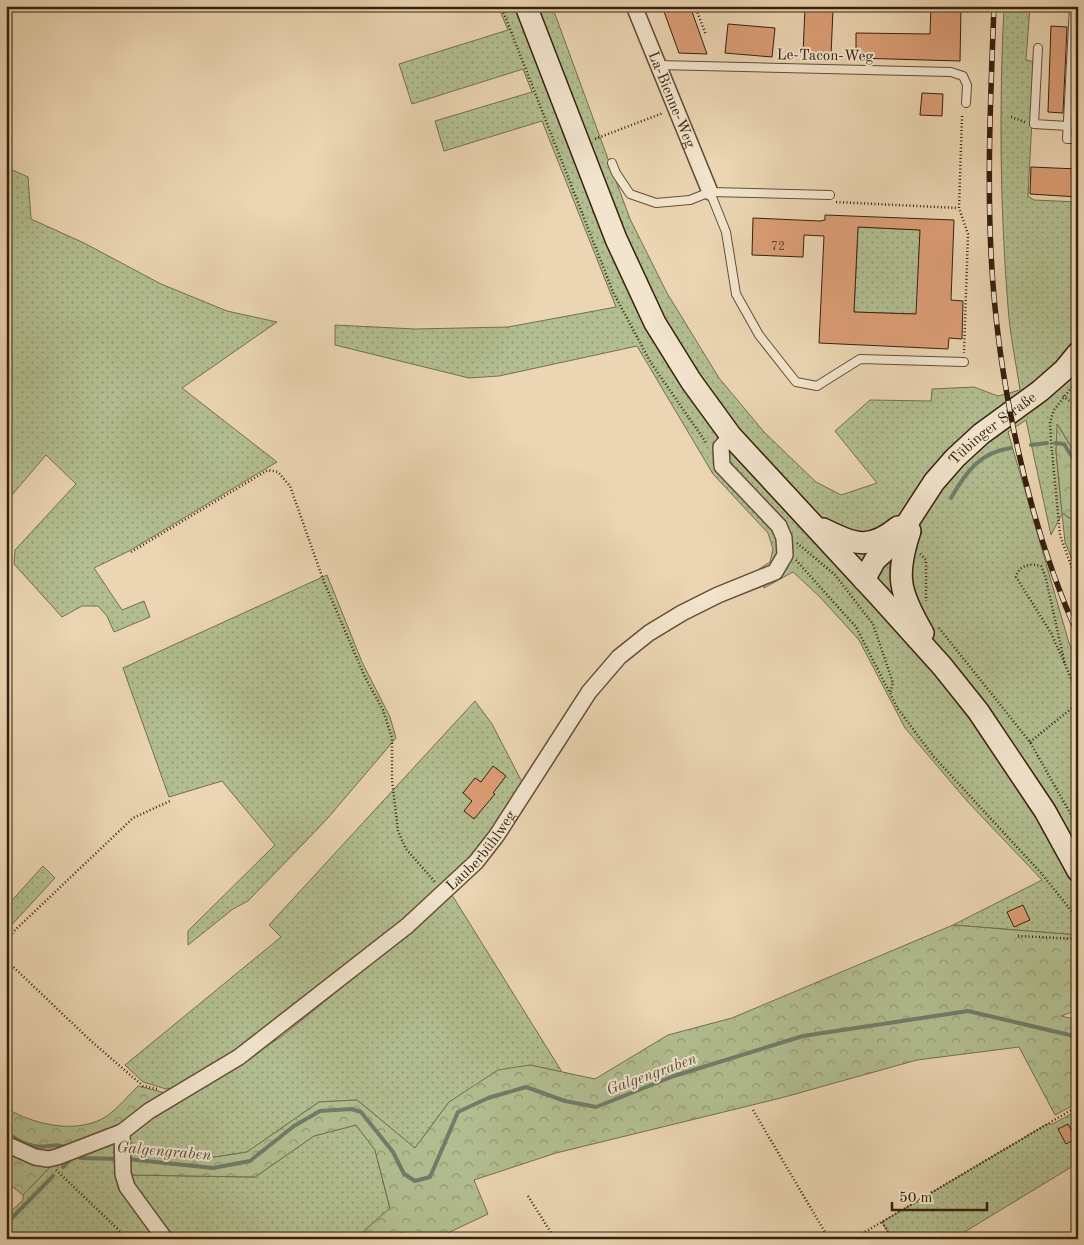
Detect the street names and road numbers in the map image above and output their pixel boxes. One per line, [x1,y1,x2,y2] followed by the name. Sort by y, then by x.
[776,48,874,65] street label: Le-Tacon-Weg
[644,50,697,150] street label: La-Bienne-Weg
[947,390,1040,468] street label: Tübinger Straße
[444,808,520,895] street label: Lauberbühlweg

